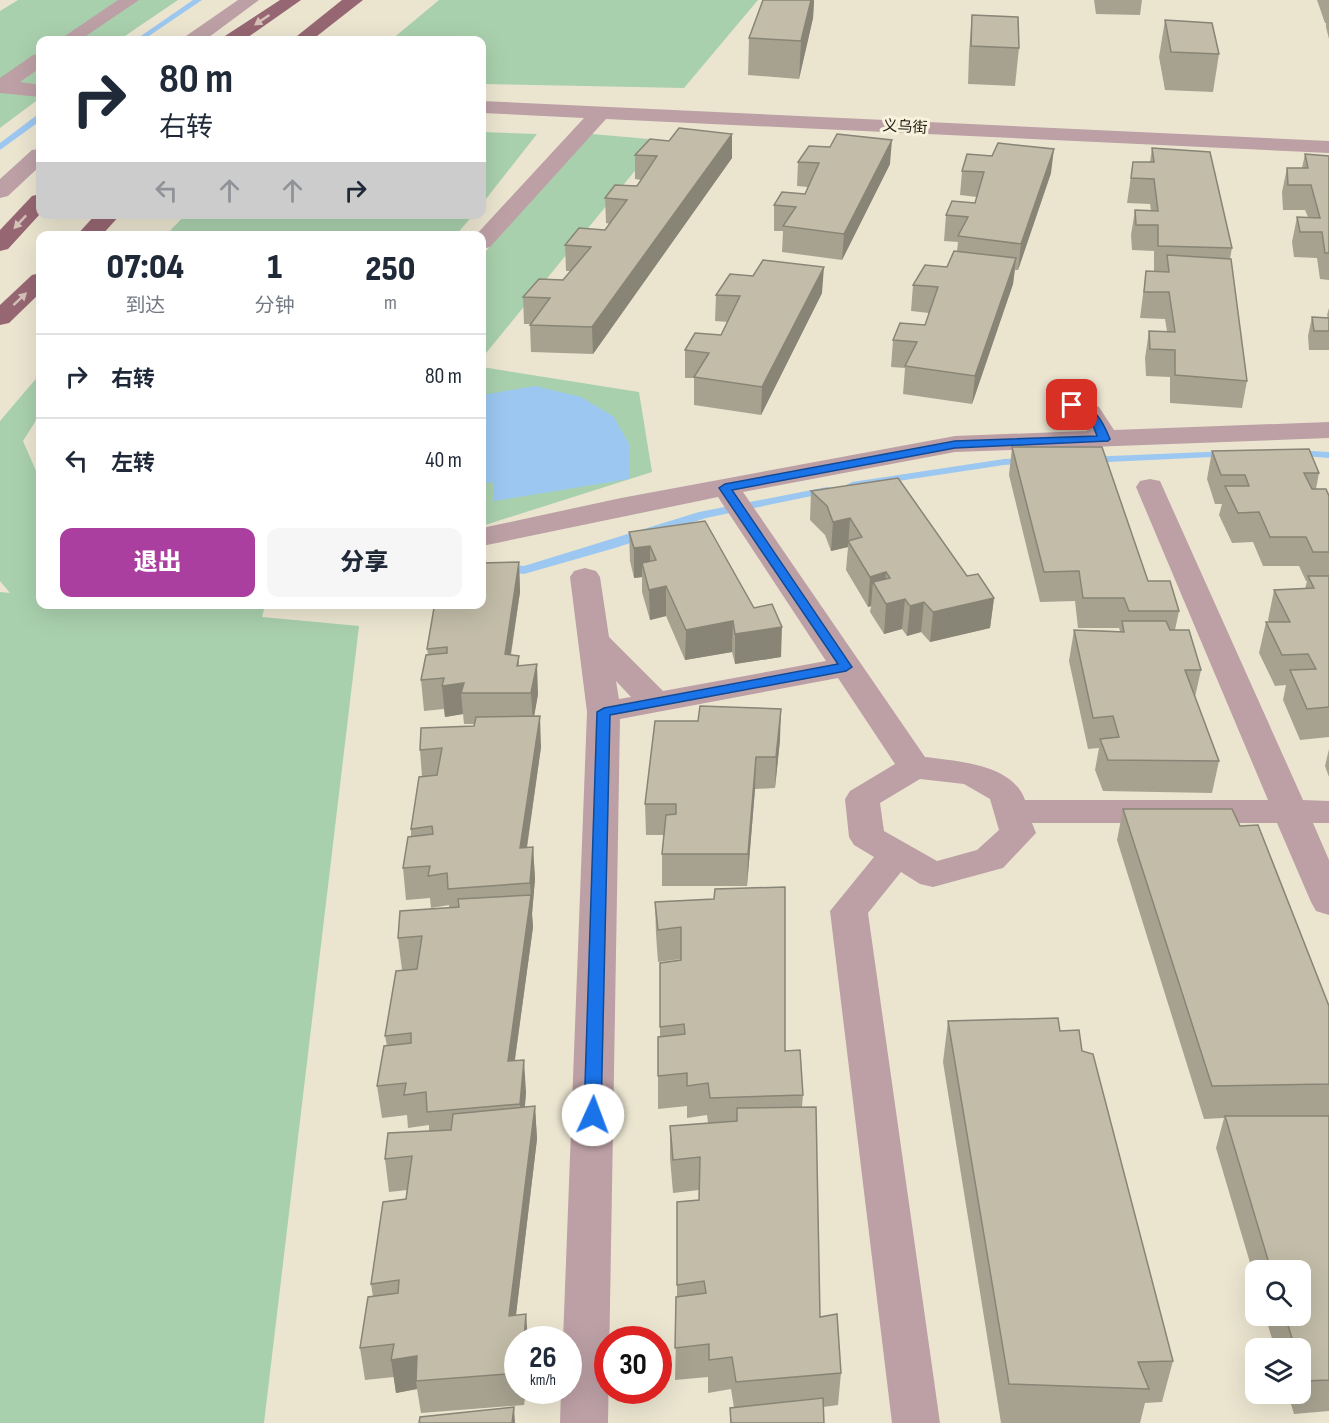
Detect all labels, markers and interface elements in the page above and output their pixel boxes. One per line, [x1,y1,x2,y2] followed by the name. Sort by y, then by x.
[254,14,270,26] one-way arrow
[159,54,233,105] text: 80 m
[60,60,138,138] icon: right
[159,112,213,144] text: 右转
[882,116,928,138] street label: 义乌街
[150,174,183,207] icon: left
[213,174,246,207] icon: ahead
[276,174,309,207] icon: ahead
[339,174,372,207] icon: right
[13,215,27,230] one-way arrow
[107,246,184,289] text: 07:04
[267,246,282,289] text: 1
[365,248,415,291] text: 250
[384,291,397,315] text: m
[13,292,28,306] one-way arrow
[125,294,165,318] text: 到达
[255,294,295,318] text: 分钟
[60,360,93,393] icon: right
[425,363,462,390] text: 80 m
[111,366,155,393] text: 右转
[1046,379,1097,430] pin
[1055,388,1088,421] icon: arrive
[60,444,93,477] icon: left
[425,447,462,474] text: 40 m
[111,450,155,477] text: 左转
[60,528,255,597] button: 退出
[267,528,462,597] button: 分享
[561,1083,625,1147] position arrow
[1245,1260,1311,1404] map controls
[1245,1260,1311,1326] button: search
[594,1326,672,1404] speed limit sign: 30
[1245,1338,1311,1404] button: layers
[529,1340,557,1376] text: 26
[530,1371,556,1390] text: km/h

